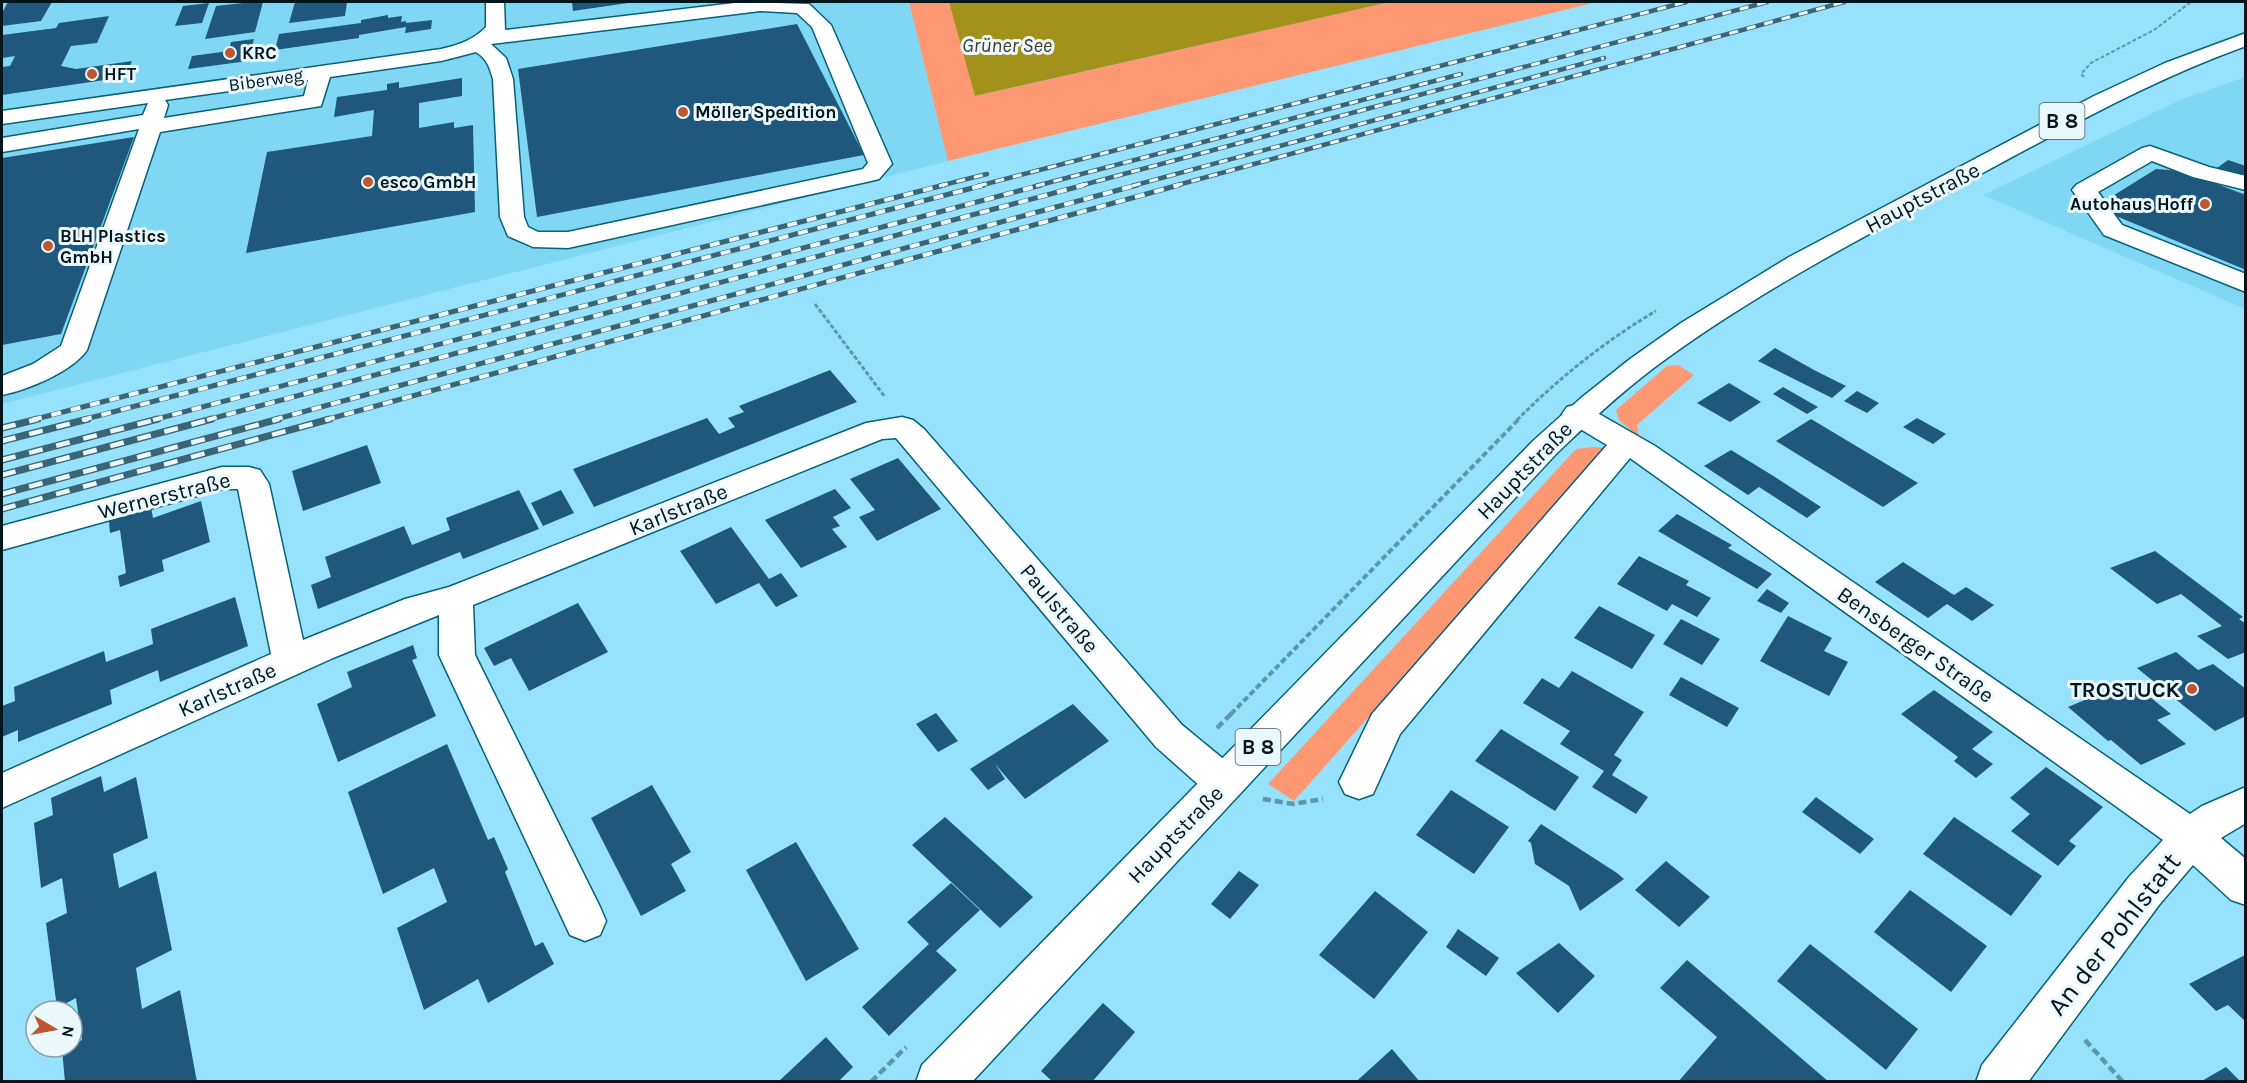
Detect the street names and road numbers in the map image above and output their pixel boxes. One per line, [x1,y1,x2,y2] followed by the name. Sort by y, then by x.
[227,64,305,96] street label: Biberweg
[2040,103,2084,139] road number: B 8
[1861,157,1984,239] street label: Hauptstraße
[1472,416,1578,525] street label: Hauptstraße
[95,467,233,525] street label: Wernerstraße
[625,478,732,542] street label: Karlstraße
[1014,559,1104,659] street label: Paulstraße
[1832,581,1999,709] street label: Bensberger Straße
[174,657,280,723] street label: Karlstraße
[1236,729,1280,765] road number: B 8
[1123,780,1229,889] street label: Hauptstraße
[2041,846,2187,1022] street label: An der Pohlstatt

